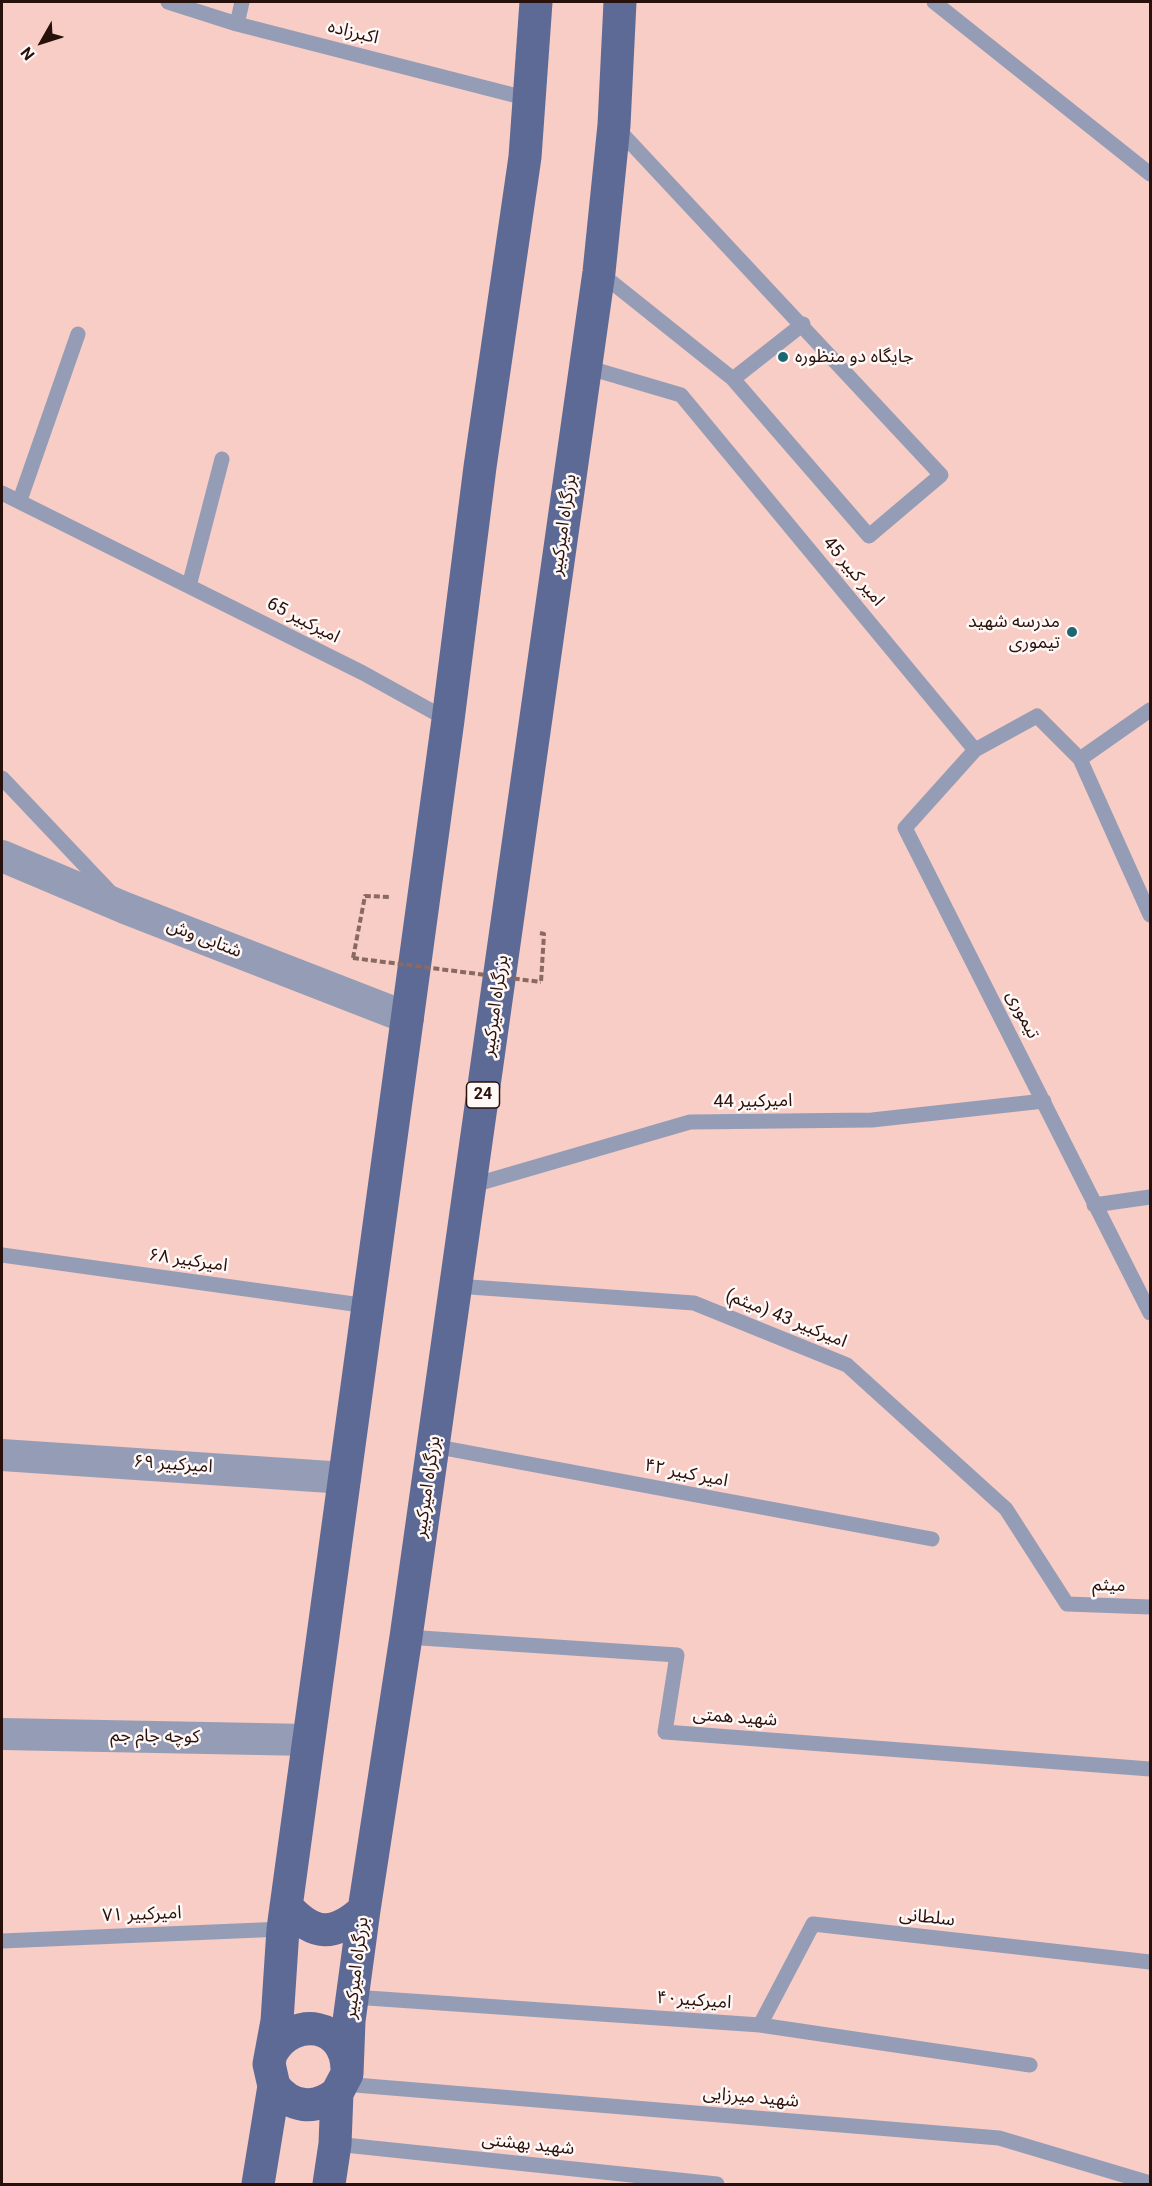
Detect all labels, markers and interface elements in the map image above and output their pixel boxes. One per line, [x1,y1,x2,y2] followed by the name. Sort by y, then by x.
[12,12,72,72] north arrow
[325,16,381,50] street label: اکبرزاده
[17,43,39,64] text: N
[795,346,914,368] place label: جایگاه دو منظوره
[776,350,790,364] marker: جایگاه دو منظوره
[546,473,582,577] street label: بزرگراه امیرکبیر
[818,533,888,611] street label: امیر کبیر 45
[263,593,343,649] street label: امیرکبیر 65
[968,611,1060,654] place label: مدرسه شهید تیموری
[1065,625,1079,639] marker: مدرسه شهید تیموری
[164,915,244,963] street label: شتابی وش
[478,954,514,1058] street label: بزرگراه امیرکبیر
[1001,987,1043,1043] street label: تیموری
[466,1082,500,1108] road number: 24
[713,1091,793,1113] street label: امیرکبیر 44
[147,1245,229,1277] street label: امیرکبیر ۶۸
[722,1285,850,1353] street label: امیرکبیر 43 (میثم)
[410,1435,446,1539] street label: بزرگراه امیرکبیر
[133,1451,213,1479] street label: امیرکبیر ۶۹
[642,1455,730,1493] street label: امیر کبیر ۴۲
[1092,1575,1126,1597] street label: میثم
[692,1704,778,1732] street label: شهید همتی
[110,1725,200,1749] street label: کوچه جام جم
[102,1903,182,1927] street label: امیرکبیر ۷۱
[898,1904,956,1932] street label: سلطانی
[340,1916,374,2020] street label: بزرگراه امیرکبیر
[656,1988,732,2014] street label: امیرکبیر۴۰
[702,2083,800,2113] street label: شهید میرزایی
[481,2129,575,2161] street label: شهید بهشتی

